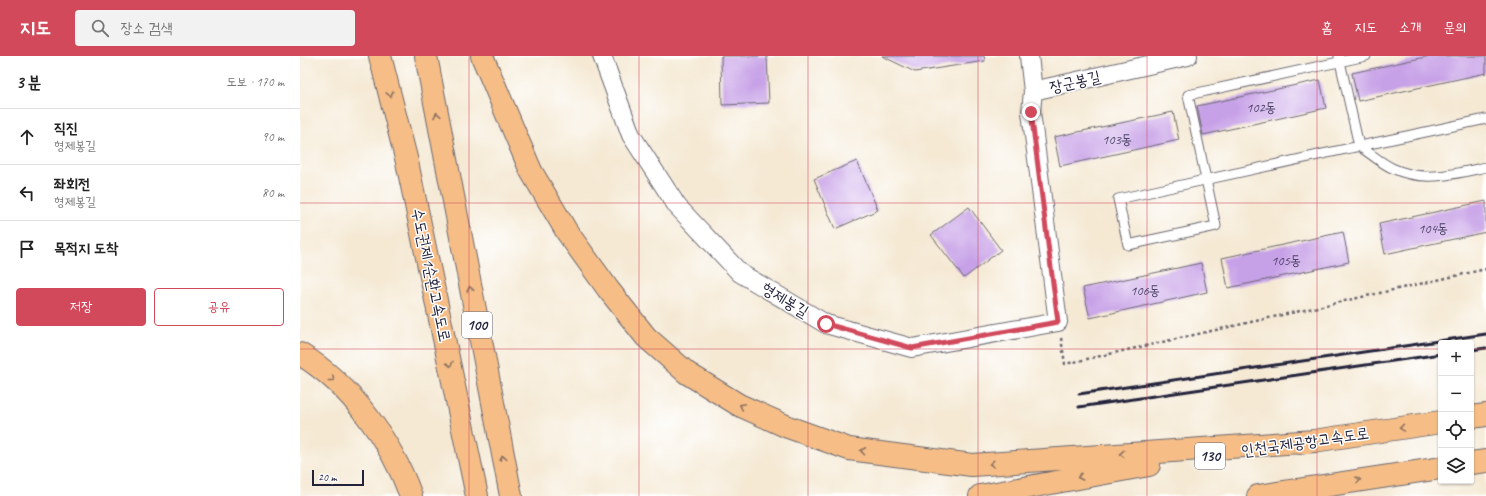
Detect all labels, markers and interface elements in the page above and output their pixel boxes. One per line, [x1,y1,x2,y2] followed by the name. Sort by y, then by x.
[75,10,355,46] search box
[20,16,51,40] text: 지도
[89,17,111,39] icon: search
[121,19,173,38] text: 장소 검색
[1321,19,1332,36] text: 홈
[1354,19,1377,36] text: 지도
[1399,19,1421,36] text: 소개
[1443,19,1466,36] text: 문의
[1048,66,1102,98] street label: 장군봉길
[16,72,41,93] text: 3 분
[226,74,284,90] text: 도보 · 170 m
[385,90,394,97] one-way arrow
[1246,99,1276,116] house number: 102동
[1022,103,1040,121] route end
[433,112,441,118] one-way arrow
[54,119,78,138] text: 직진
[16,126,38,148] icon: ahead
[262,129,284,145] text: 90 m
[1102,131,1132,148] house number: 103동
[54,138,96,154] text: 형제봉길
[54,175,90,194] text: 좌회전
[16,182,38,204] icon: left
[262,185,284,201] text: 80 m
[54,194,96,210] text: 형제봉길
[407,206,455,344] street label: 수도권제1순환고속도로
[1418,220,1448,237] house number: 104동
[16,238,38,260] icon: arrive
[54,239,118,258] text: 목적지 도착
[1271,252,1301,269] house number: 105동
[758,278,812,322] street label: 형제봉길
[1130,282,1160,299] house number: 106동
[467,286,475,292] one-way arrow
[16,288,146,326] button: 저장
[154,288,284,326] button: 공유
[462,312,492,338] road number: 100
[817,315,835,333] route start
[1438,340,1474,484] map controls
[1438,340,1474,376] button: +
[446,361,454,367] one-way arrow
[328,375,335,382] one-way arrow
[1438,376,1474,412] button: −
[739,403,746,411] one-way arrow
[1438,412,1474,448] button: locate
[1240,423,1370,461] street label: 인천국제공항고속도로
[1399,423,1406,432] one-way arrow
[1195,443,1225,469] road number: 130
[860,447,867,456] one-way arrow
[1438,448,1474,484] button: layers
[1119,450,1125,459] one-way arrow
[499,455,508,461] one-way arrow
[989,459,995,468] one-way arrow
[312,468,364,487] scale bar
[318,470,337,484] text: 20 m
[1077,473,1083,481] one-way arrow
[1355,477,1361,485] one-way arrow

